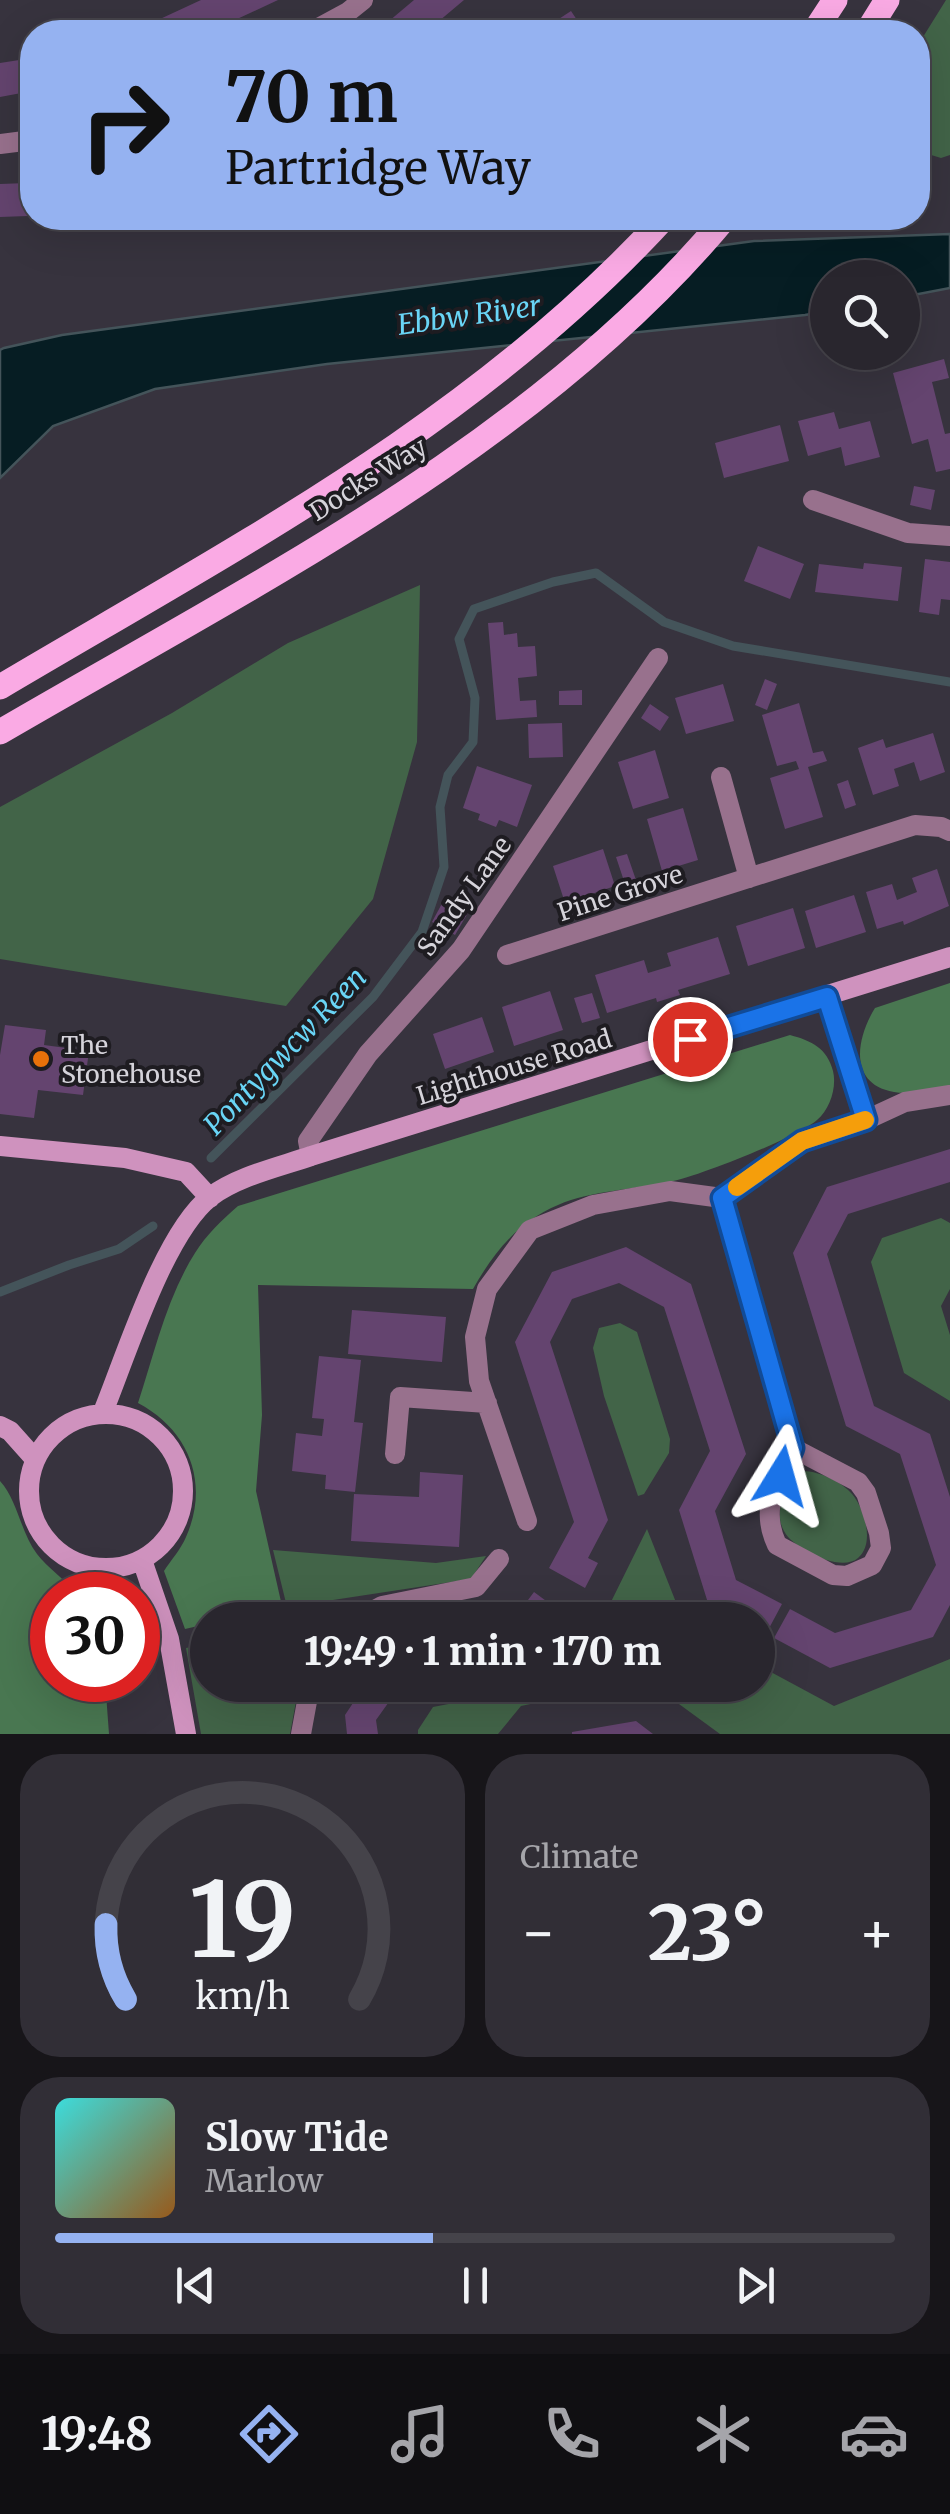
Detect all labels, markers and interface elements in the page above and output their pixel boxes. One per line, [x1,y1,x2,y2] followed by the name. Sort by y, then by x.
[225,53,398,141] text: 70 m
[60,60,190,190] icon: right
[225,140,531,196] text: Partridge Way
[810,260,920,370] map controls
[810,260,920,370] button: search
[395,287,543,343] water label: Ebbw River
[303,430,433,528] street label: Docks Way
[410,830,518,962] street label: Sandy Lane
[553,858,687,928] street label: Pine Grove
[196,960,374,1142] water label: Pontygwcw Reen
[648,997,733,1082] pin
[663,1012,718,1067] icon: arrive
[413,1022,615,1112] street label: Lighthouse Road
[61,1029,201,1090] place label: The Stonehouse
[30,1048,52,1070] marker: The Stonehouse
[729,1424,833,1528] position arrow
[30,1572,160,1702] speed limit sign: 30
[304,1628,661,1675] text: 19:49 · 1 min · 170 m
[520,1837,638,1877] text: Climate
[189,1855,296,1985] text: 19
[648,1886,767,1980] text: 23°
[520,1898,557,1967] text: −
[858,1898,895,1967] text: +
[195,1974,290,2019] text: km/h
[205,2114,389,2161] text: Slow Tide
[205,2161,323,2201] text: Marlow
[168,2258,223,2313] icon: previous
[448,2258,503,2313] icon: pause
[728,2258,783,2313] icon: next
[234,2399,304,2469] icon: directions
[385,2399,455,2469] icon: music
[537,2399,607,2469] icon: phone
[688,2399,758,2469] icon: climate
[839,2399,909,2469] icon: car
[41,2406,153,2462] text: 19:48

